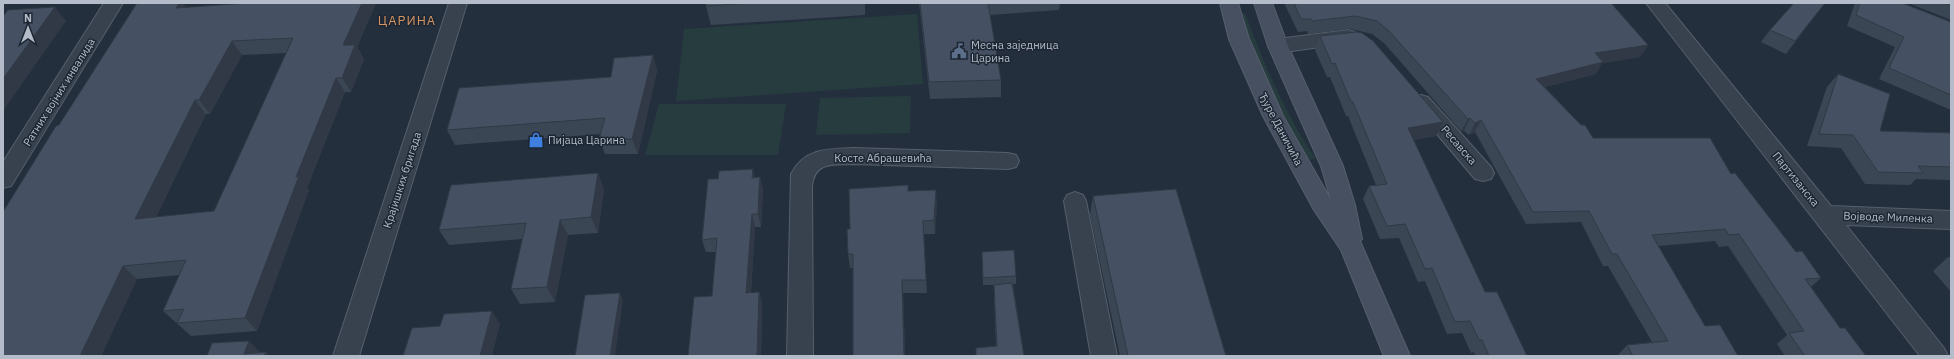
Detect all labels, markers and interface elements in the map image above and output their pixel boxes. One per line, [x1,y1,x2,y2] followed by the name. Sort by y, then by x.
[8,8,48,48] north arrow
[24,11,32,25] text: N
[378,12,436,29] district label: ЦАРИНА
[20,35,98,149] street label: Ратних војних инвалида
[971,38,1059,65] place label: Месна заједница Царина
[950,42,968,60] public building icon: Месна заједница Царина
[1256,90,1306,168] street label: Ђуре Даничића
[1438,123,1480,168] street label: Ресавска
[380,130,424,230] street label: Крајишких бригада
[527,131,545,149] shop icon: Пијаца Царина
[548,133,625,147] place label: Пијаца Царина
[1770,149,1822,209] street label: Партизанска
[834,151,932,165] street label: Косте Абрашевића
[1843,208,1933,226] street label: Војводе Миленка

